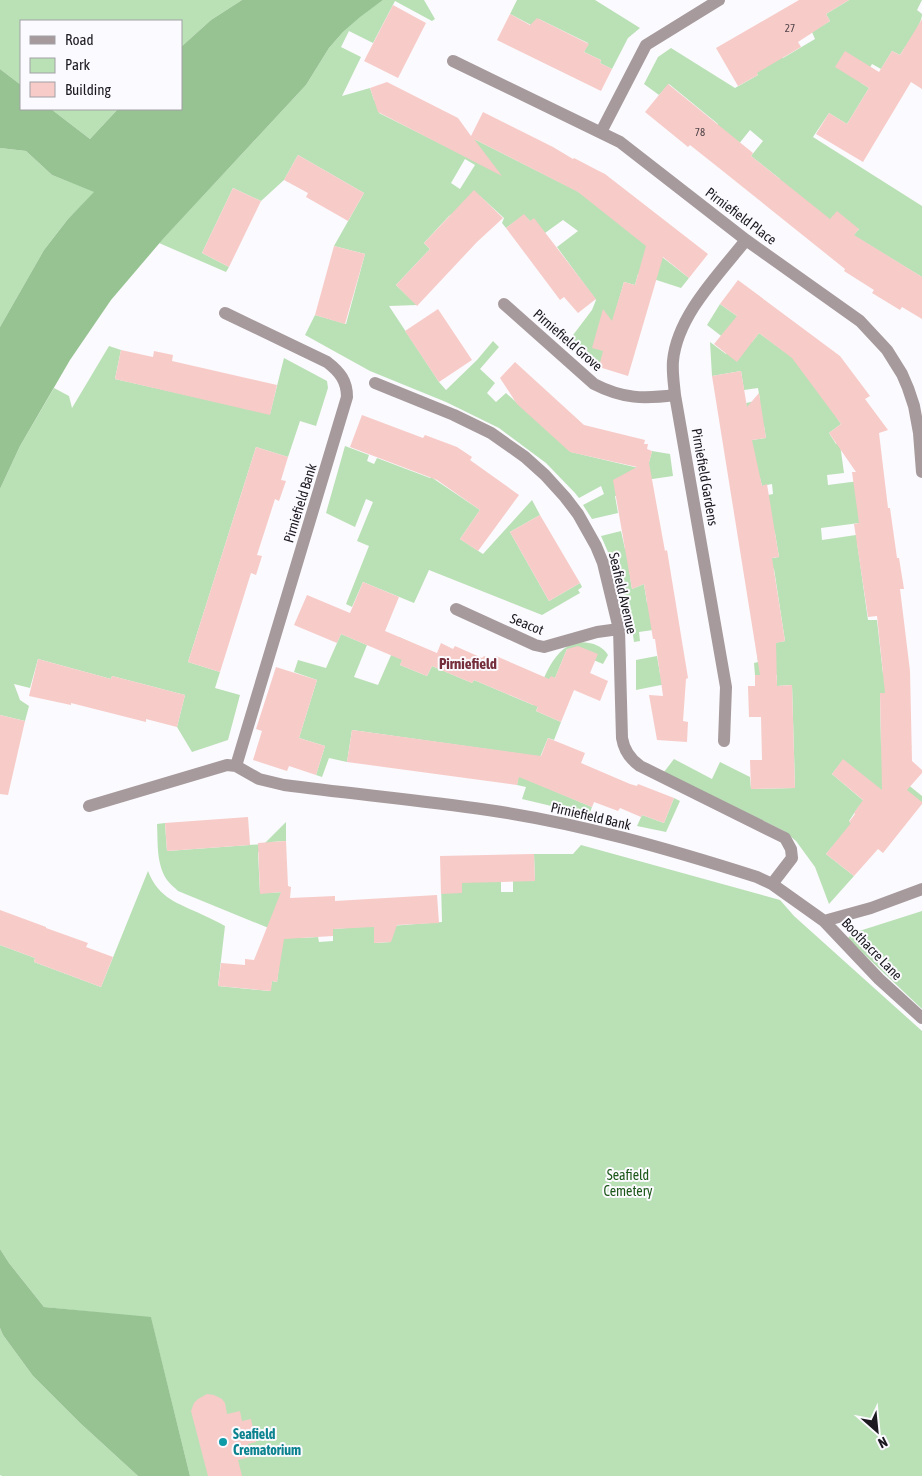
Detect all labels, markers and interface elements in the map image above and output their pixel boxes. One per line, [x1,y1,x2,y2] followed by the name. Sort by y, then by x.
[20,20,182,110] legend
[785,22,795,34] house number: 27
[65,31,94,48] text: Road
[65,56,90,73] text: Park
[65,81,111,98] text: Building
[695,126,705,138] house number: 78
[702,184,780,248] street label: Pirniefield Place
[530,306,606,374] street label: Pirniefield Grove
[689,427,721,527] street label: Pirniefield Gardens
[280,461,320,545] street label: Pirniefield Bank
[606,551,640,635] street label: Seafield Avenue
[508,610,546,638] street label: Seacot
[439,655,497,672] district label: Pirniefield
[549,799,633,833] street label: Pirniefield Bank
[839,915,905,983] street label: Boothacre Lane
[603,1167,653,1199] park label: Seafield Cemetery
[852,1406,902,1456] north arrow
[233,1426,301,1458] place label: Seafield Crematorium
[876,1434,890,1452] text: N
[217,1436,229,1448] marker: Seafield Crematorium

